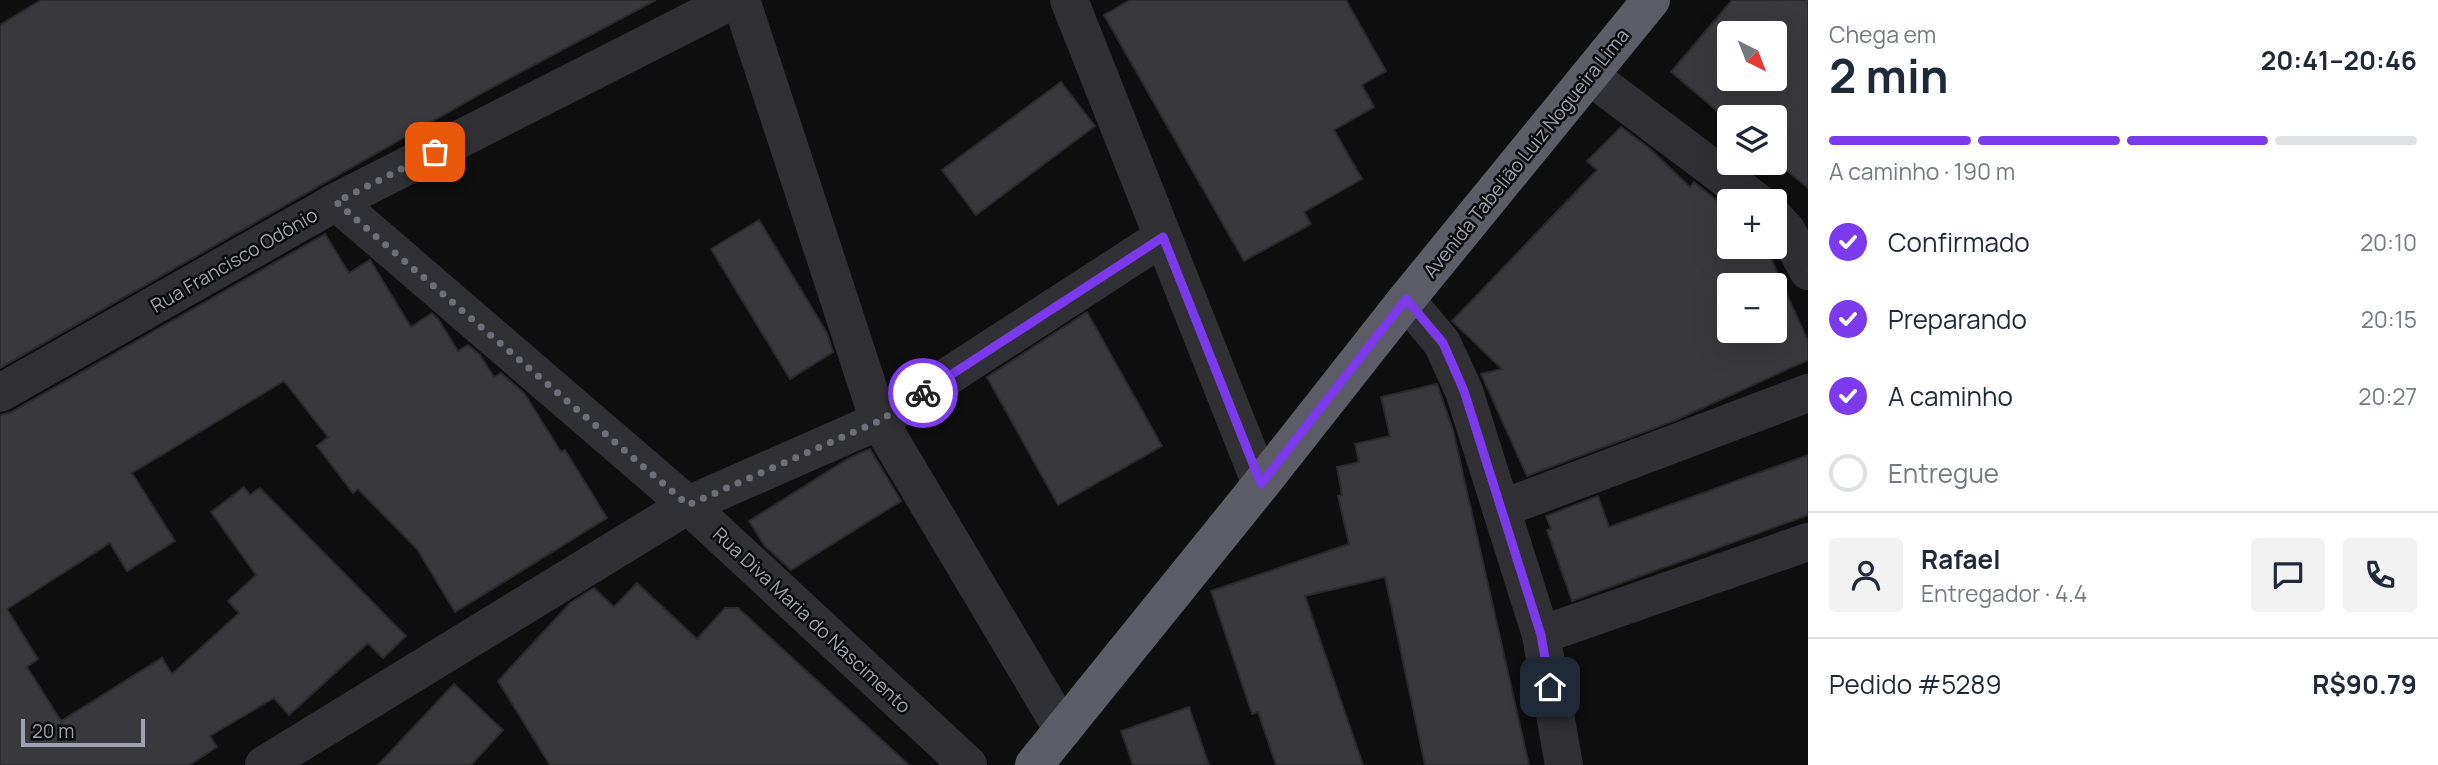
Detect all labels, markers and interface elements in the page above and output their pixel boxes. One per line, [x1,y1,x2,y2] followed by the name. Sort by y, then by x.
[1829,18,1936,50] text: Chega em
[1717,21,1787,91] north arrow
[1717,21,1787,343] map controls
[1417,23,1635,283] street label: Avenida Tabelião Luiz Nogueira Lima
[2261,42,2417,78] text: 20:41–20:46
[1829,44,1949,107] text: 2 min
[1717,105,1787,175] button: layers
[405,122,465,182] pin
[416,133,454,171] icon: bag
[1829,155,2015,187] text: A caminho · 190 m
[1717,189,1787,259] button: +
[146,202,322,318] street label: Rua Francisco Odônio
[1829,223,1867,261] icon: check
[1888,224,2030,260] text: Confirmado
[2360,226,2417,258] text: 20:10
[1717,273,1787,343] button: −
[1829,300,1867,338] icon: check
[1888,301,2027,337] text: Preparando
[2361,303,2417,335] text: 20:15
[888,358,958,428] courier
[904,374,942,412] icon: bike
[1829,377,1867,415] icon: check
[1888,378,2013,414] text: A caminho
[2358,380,2417,412] text: 20:27
[1888,455,1999,491] text: Entregue
[707,521,917,719] street label: Rua Diva Maria do Nascimento
[1829,538,1903,612] button: person
[2251,538,2325,612] button: chat
[2343,538,2417,612] button: phone
[1921,541,2001,577] text: Rafael
[1921,577,2087,609] text: Entregador · 4.4
[1520,657,1580,717] pin
[1829,666,2002,702] text: Pedido #5289
[2312,666,2417,702] text: R$90.79
[1531,668,1569,706] icon: home
[21,716,145,748] scale bar
[32,718,74,744] text: 20 m

